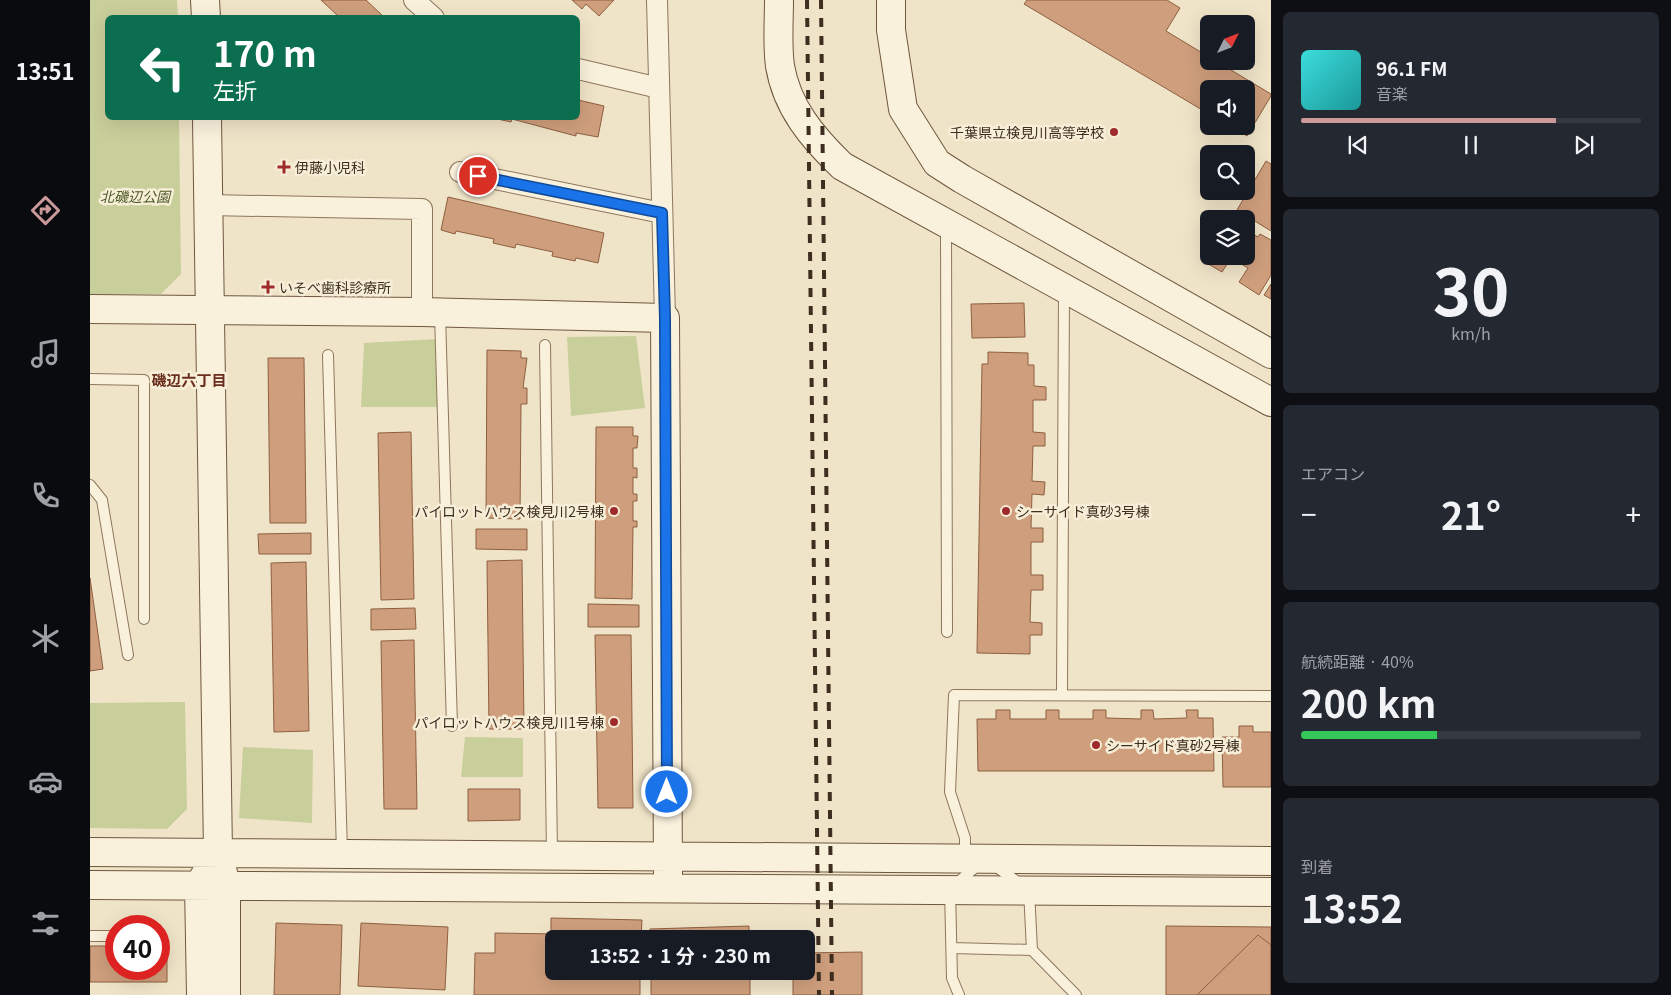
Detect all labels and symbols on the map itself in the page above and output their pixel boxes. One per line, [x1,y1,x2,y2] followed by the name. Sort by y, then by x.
[1200,15,1255,70] north arrow
[950,122,1104,142] place label: 千葉県立検見川高等学校
[1108,126,1120,138] marker: 千葉県立検見川高等学校
[457,155,499,197] pin
[295,157,365,177] place label: 伊藤小児科
[277,160,291,174] marker: 伊藤小児科
[100,186,172,206] park label: 北磯辺公園
[279,277,391,297] place label: いそべ歯科診療所
[261,280,275,294] marker: いそべ歯科診療所
[151,369,227,390] district label: 磯辺六丁目
[414,501,604,521] place label: パイロットハウス検見川2号棟
[1016,501,1150,521] place label: シーサイド真砂3号棟
[608,505,620,517] marker: パイロットハウス検見川2号棟
[1000,505,1012,517] marker: シーサイド真砂3号棟
[414,712,604,732] place label: パイロットハウス検見川1号棟
[608,716,620,728] marker: パイロットハウス検見川1号棟
[1106,735,1240,755] place label: シーサイド真砂2号棟
[1090,739,1102,751] marker: シーサイド真砂2号棟
[640,765,692,817] position arrow
[105,915,170,980] speed limit sign: 40

